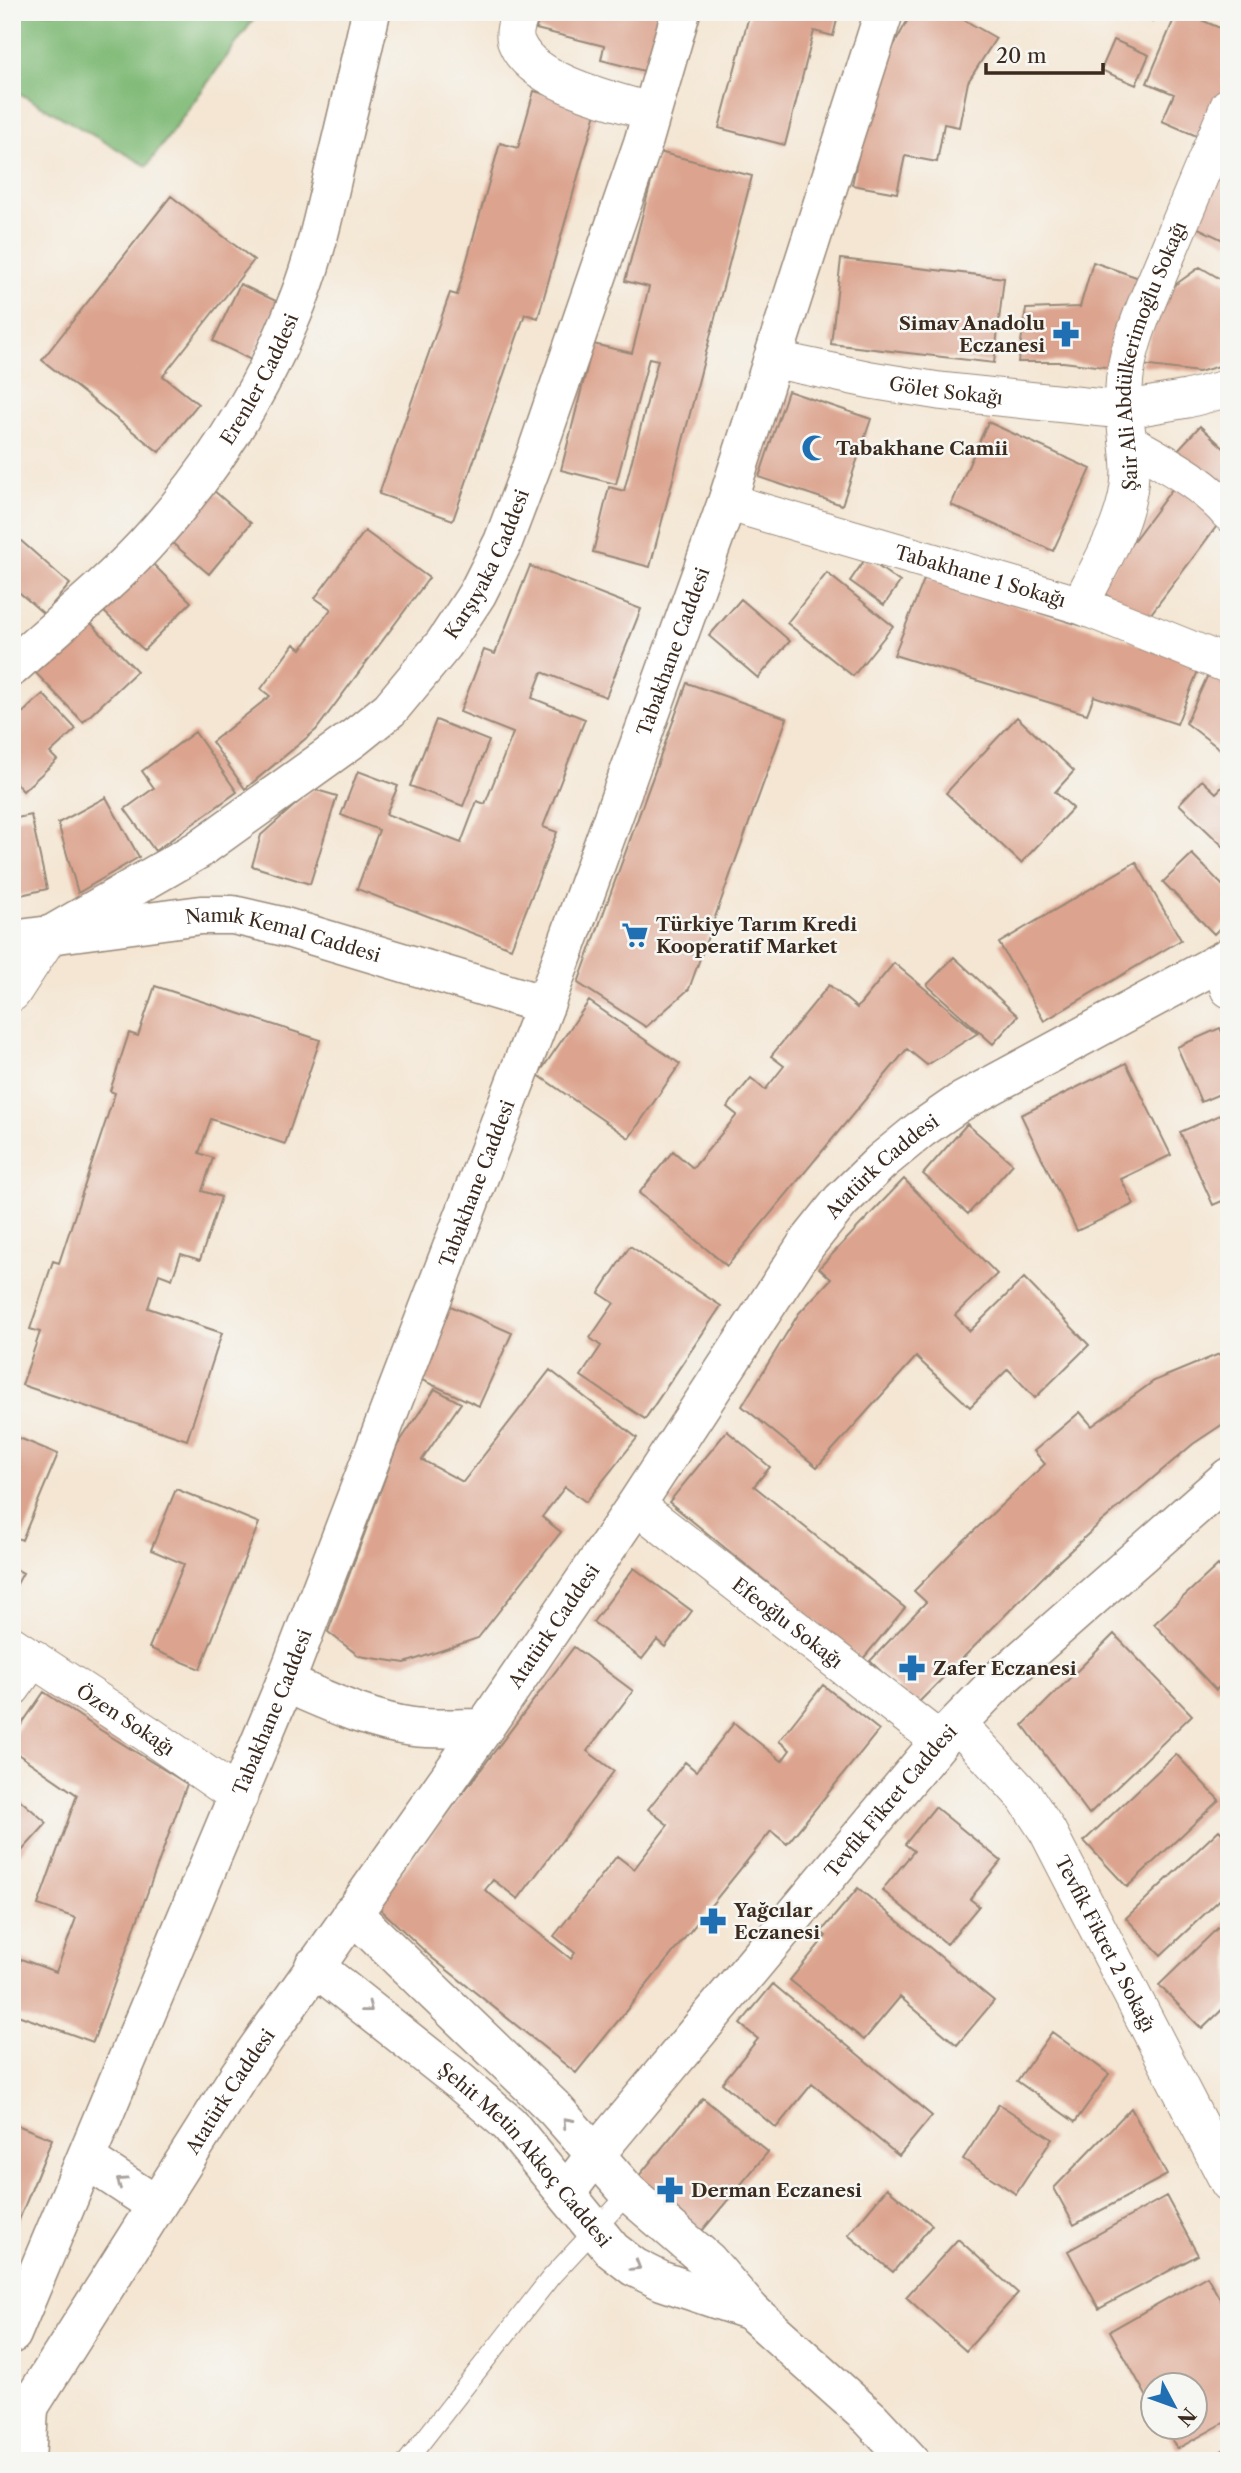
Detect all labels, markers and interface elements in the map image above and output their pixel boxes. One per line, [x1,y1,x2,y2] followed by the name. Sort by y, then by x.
[986,32,1103,76] scale bar
[996,43,1047,68] text: 20 m
[1113,218,1191,492] street label: Şair Ali Abdülkerimoğlu Sokağı
[216,310,303,449] street label: Erenler Caddesi
[899,312,1045,357] place label: Simav Anadolu Eczanesi
[1051,319,1081,349] pharmacy icon: Simav Anadolu Eczanesi
[887,372,1004,410] street label: Gölet Sokağı
[800,433,830,463] mosque icon: Tabakhane Camii
[836,437,1008,460] place label: Tabakhane Camii
[440,486,534,643] street label: Karşıyaka Caddesi
[892,541,1069,612] street label: Tabakhane 1 Sokağı
[632,564,714,739] street label: Tabakhane Caddesi
[184,904,383,967] street label: Namık Kemal Caddesi
[656,913,857,958] place label: Türkiye Tarım Kredi Kooperatif Market
[620,920,650,950] supermarket icon: Türkiye Tarım Kredi Kooperatif Market
[435,1097,520,1270] street label: Tabakhane Caddesi
[820,1110,943,1224] street label: Atatürk Caddesi
[503,1560,604,1693] street label: Atatürk Caddesi
[728,1573,847,1673] street label: Efeoğlu Sokağı
[228,1626,317,1799] street label: Tabakhane Caddesi
[897,1653,927,1683] pharmacy icon: Zafer Eczanesi
[933,1657,1077,1680] place label: Zafer Eczanesi
[72,1679,179,1761] street label: Özen Sokağı
[820,1720,962,1882] street label: Tevfik Fikret Caddesi
[1050,1852,1160,2036] street label: Tevfik Fikret 2 Sokağı
[733,1899,820,1944] place label: Yağcılar Eczanesi
[698,1906,728,1936] pharmacy icon: Yağcılar Eczanesi
[360,2000,372,2013] one-way arrow
[180,2025,280,2159] street label: Atatürk Caddesi
[433,2058,616,2252] street label: Şehit Metin Akkoç Caddesi
[563,2117,575,2130] one-way arrow
[655,2175,685,2205] pharmacy icon: Derman Eczanesi
[116,2178,129,2190] one-way arrow
[691,2179,862,2202] place label: Derman Eczanesi
[628,2258,641,2271] one-way arrow
[1140,2372,1210,2442] north arrow
[1172,2403,1201,2431] text: N

